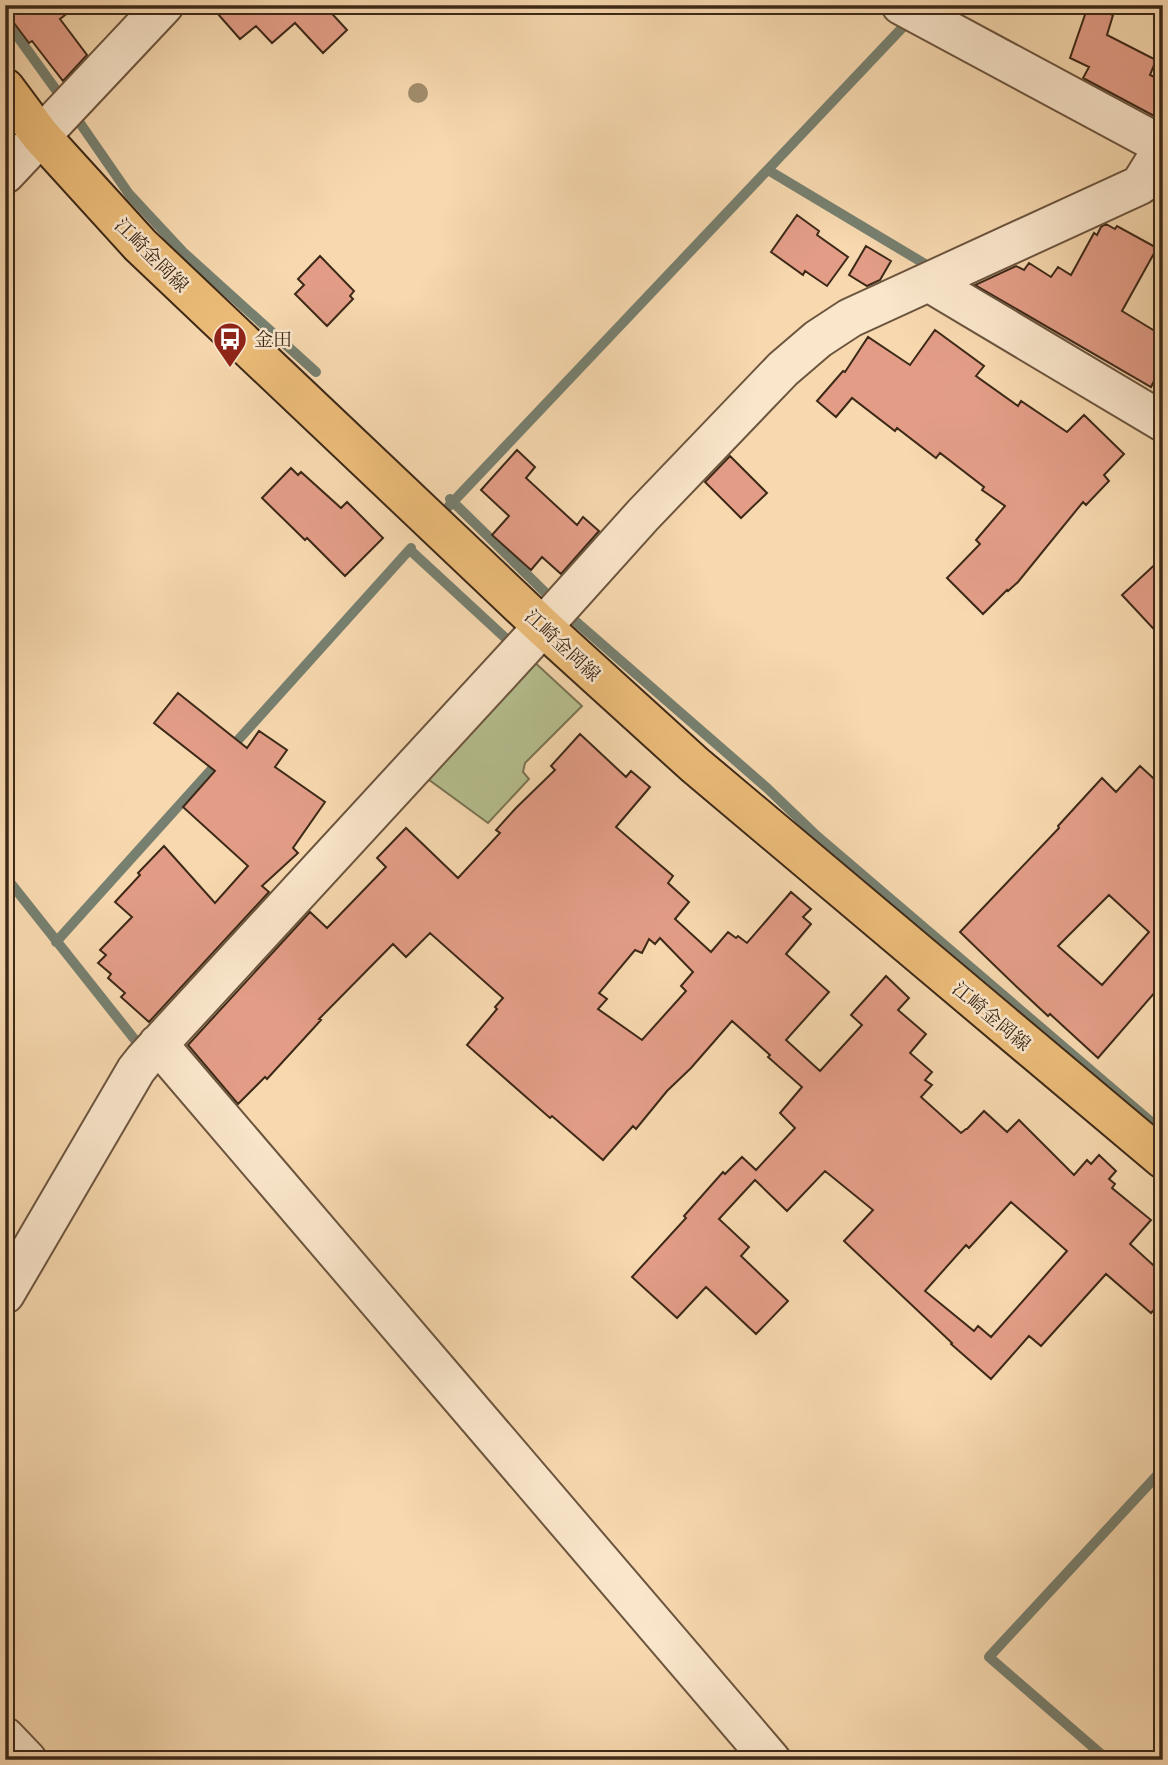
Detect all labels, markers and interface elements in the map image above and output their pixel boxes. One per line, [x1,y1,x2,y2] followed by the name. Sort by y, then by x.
[110,214,193,297] street label: 江崎金岡線
[211,320,249,369] bus stop icon: 金田
[254,328,292,351] place label: 金田
[520,605,605,686] street label: 江崎金岡線
[948,977,1035,1056] street label: 江崎金岡線

